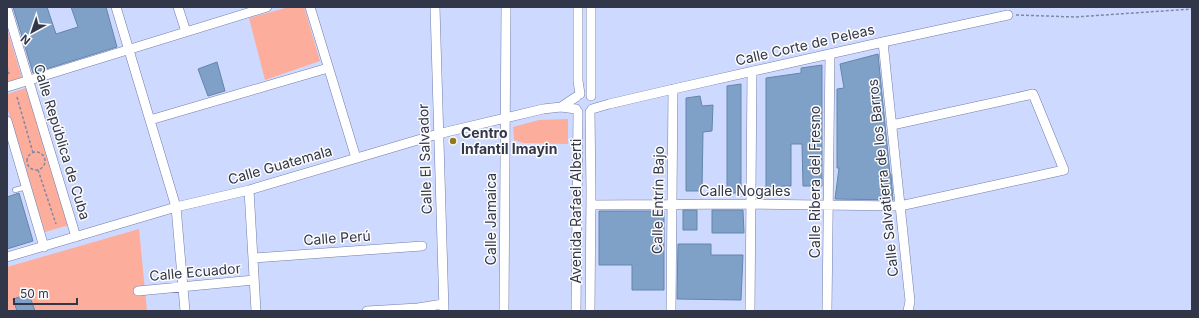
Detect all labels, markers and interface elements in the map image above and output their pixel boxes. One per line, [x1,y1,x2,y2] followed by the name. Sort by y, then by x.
[12,12,52,52] north arrow
[734,20,876,69] street label: Calle Corte de Peleas
[18,32,33,48] text: N
[31,62,94,222] street label: Calle República de Cuba
[864,78,901,278] street label: Calle Salvatierra de los Barros
[414,103,435,215] street label: Calle El Salvador
[806,106,823,258] street label: Calle Ribera del Fresno
[461,124,557,157] place label: Centro Infantil Imayin
[448,136,458,146] marker: Centro Infantil Imayin
[567,139,584,283] street label: Avenida Rafael Alberti
[226,142,334,188] street label: Calle Guatemala
[648,146,667,254] street label: Calle Entrín Bajo
[482,173,499,265] street label: Calle Jamaica
[699,182,791,199] street label: Calle Nogales
[303,227,371,248] street label: Calle Perú
[149,259,241,284] street label: Calle Ecuador
[14,280,77,306] scale bar
[20,286,49,301] text: 50 m

